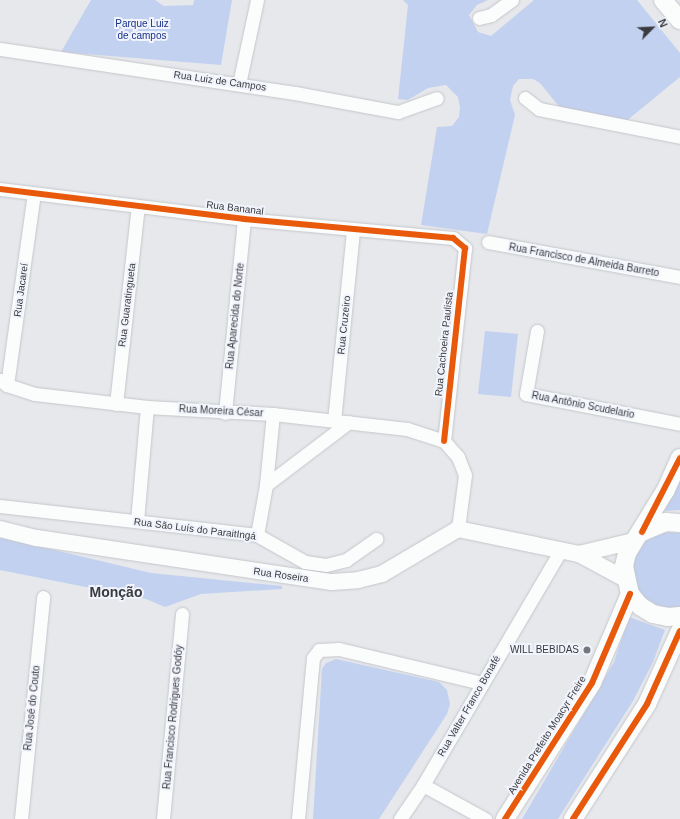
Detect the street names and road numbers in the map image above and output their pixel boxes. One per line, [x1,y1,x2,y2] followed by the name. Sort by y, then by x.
[173,69,267,93] street label: Rua Luiz de Campos
[206,199,264,217] street label: Rua Bananal
[508,241,660,279] street label: Rua Francisco de Almeida Barreto
[11,262,31,318] street label: Rua Jacareí
[116,262,138,348] street label: Rua Guaratingueta
[223,262,247,370] street label: Rua Aparecida do Norte
[433,291,455,397] street label: Rua Cachoeira Paulista
[335,295,353,355] street label: Rua Cruzeiro
[530,389,636,421] street label: Rua Antônio Scudelario
[179,403,263,419] street label: Rua Moreira César
[133,516,257,542] street label: Rua São Luís do ParaitIngá
[253,565,309,585] street label: Rua Roseira
[161,644,185,790] street label: Rua Francisco Rodrigues Godóy
[435,653,503,759] street label: Rua Valter Franco Bonafé
[22,665,42,751] street label: Rua José do Couto
[505,673,589,797] street label: Avenida Prefeito Moacyr Freire

